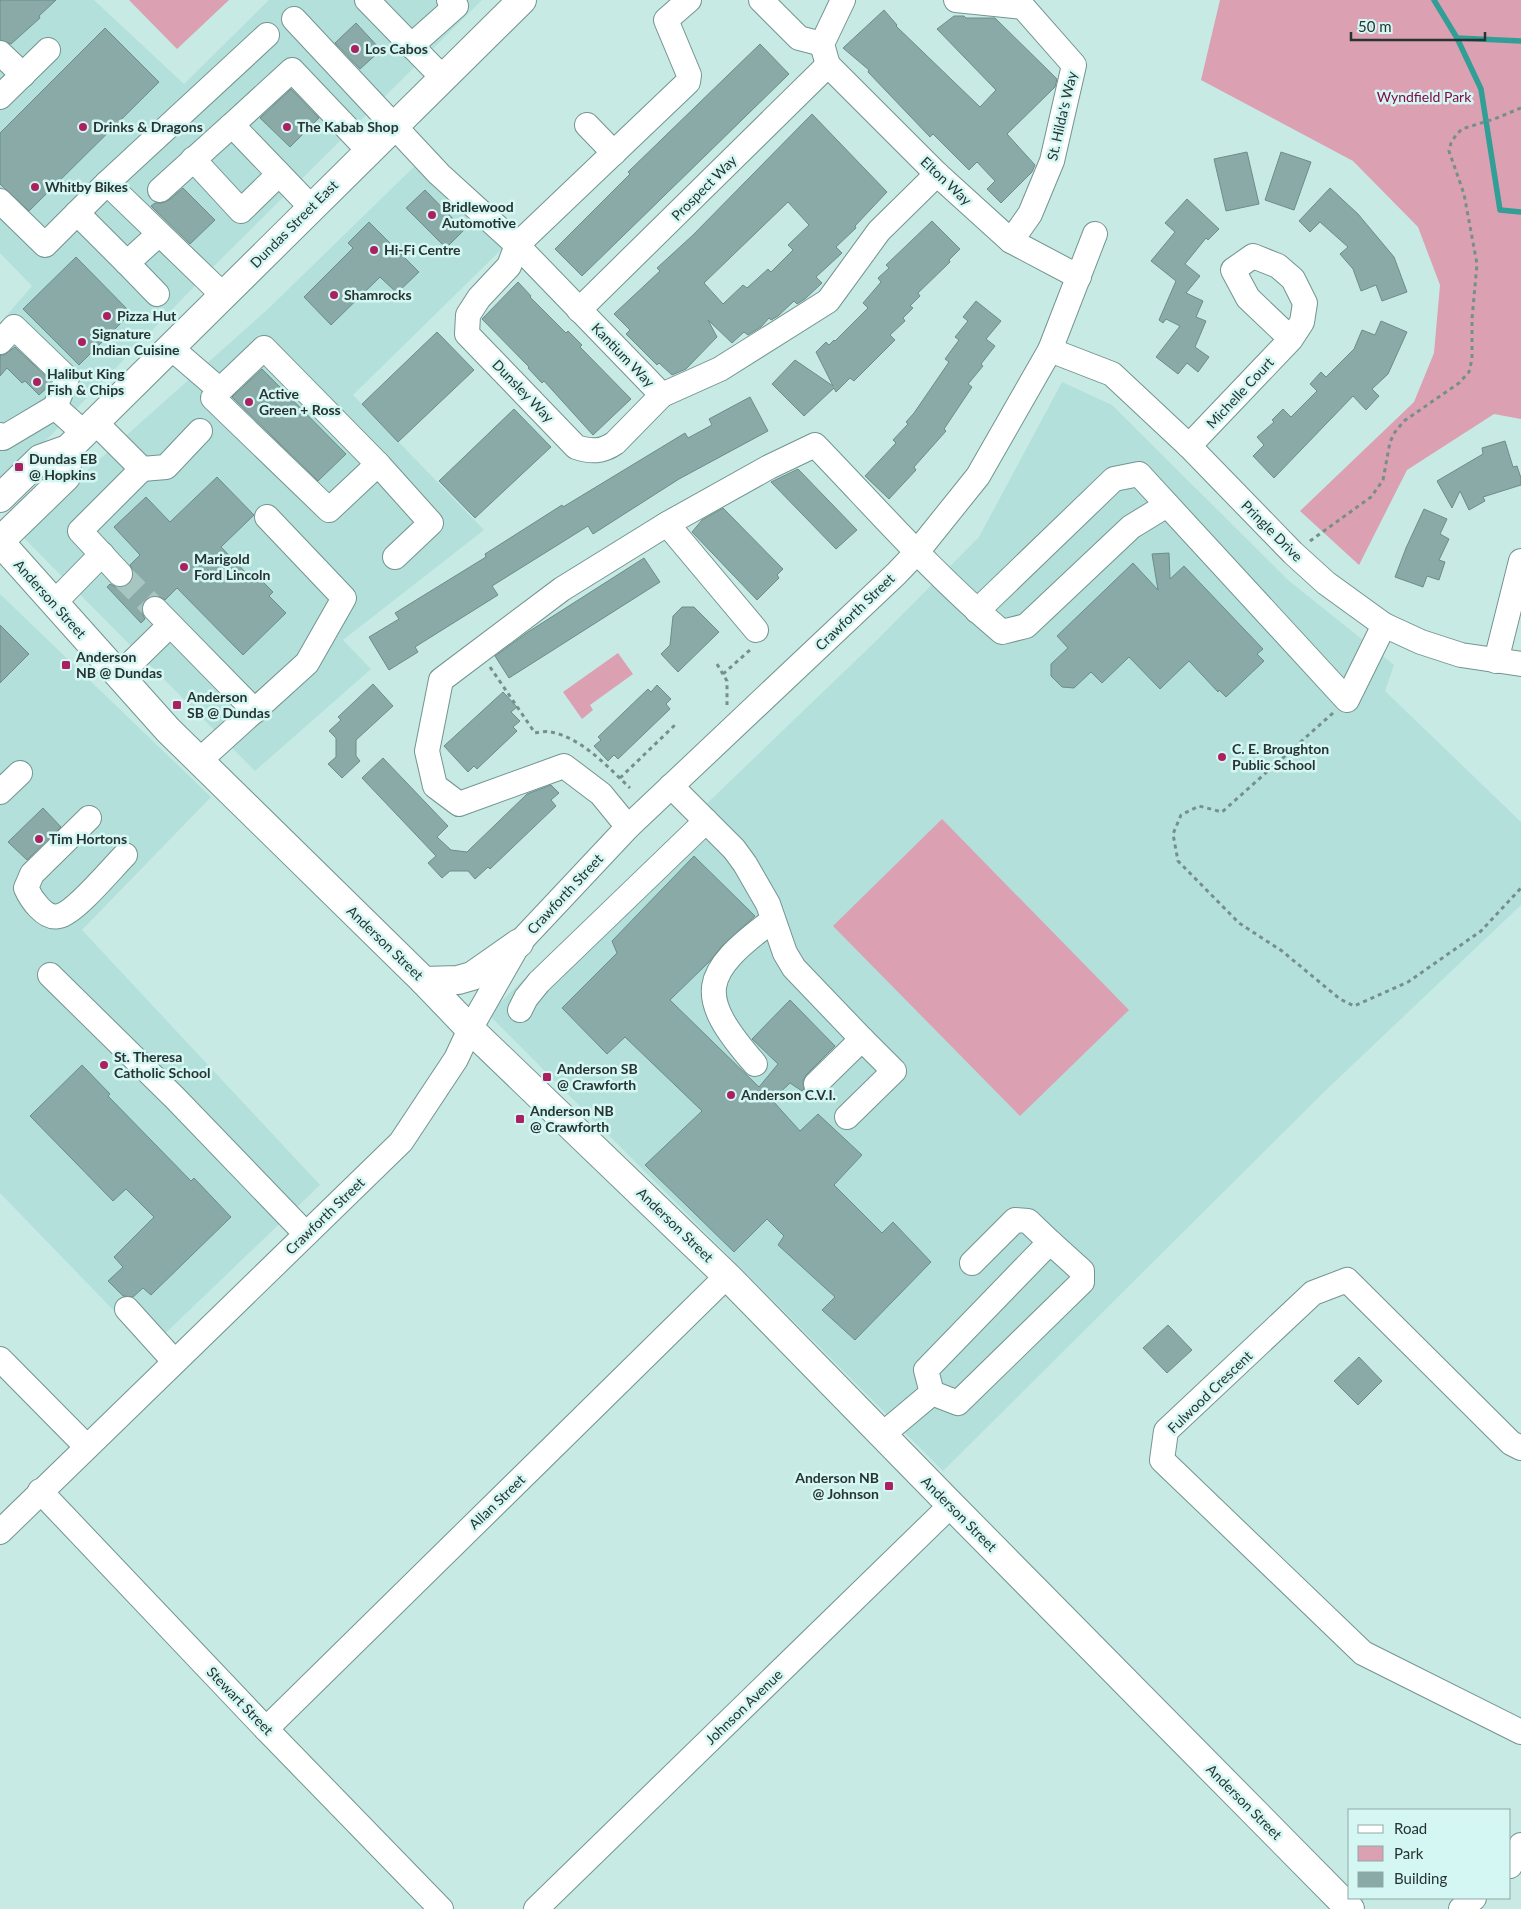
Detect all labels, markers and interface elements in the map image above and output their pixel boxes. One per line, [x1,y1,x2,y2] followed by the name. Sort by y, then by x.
[1351,10,1485,42] scale bar
[1358,17,1392,35] text: 50 m
[365,40,428,57] place label: Los Cabos
[349,43,361,55] marker: Los Cabos
[1043,69,1080,162] street label: St. Hilda's Way
[1377,88,1472,105] park label: Wyndfield Park
[93,118,203,135] place label: Drinks & Dragons
[297,118,399,135] place label: The Kabab Shop
[77,121,89,133] marker: Drinks & Dragons
[281,121,293,133] marker: The Kabab Shop
[668,151,740,224] street label: Prospect Way
[917,153,976,209] street label: Elton Way
[246,176,341,271] street label: Dundas Street East
[45,178,128,195] place label: Whitby Bikes
[29,181,41,193] marker: Whitby Bikes
[441,198,516,231] place label: Bridlewood Automotive
[426,209,438,221] marker: Bridlewood Automotive
[384,241,461,258] place label: Hi-Fi Centre
[368,244,380,256] marker: Hi-Fi Centre
[344,286,412,303] place label: Shamrocks
[328,289,340,301] marker: Shamrocks
[117,307,177,324] place label: Pizza Hut
[101,310,113,322] marker: Pizza Hut
[588,319,659,391] street label: Kantium Way
[92,325,180,358] place label: Signature Indian Cuisine
[76,336,88,348] marker: Signature Indian Cuisine
[1202,354,1277,432] street label: Michelle Court
[489,356,558,426] street label: Dunsley Way
[47,365,125,398] place label: Halibut King Fish & Chips
[31,376,43,388] marker: Halibut King Fish & Chips
[258,385,341,418] place label: Active Green + Ross
[243,396,255,408] marker: Active Green + Ross
[29,450,97,483] place label: Dundas EB @ Hopkins
[13,461,25,473] marker: Dundas EB @ Hopkins
[1238,497,1306,565] street label: Pringle Drive
[194,550,271,583] place label: Marigold Ford Lincoln
[11,556,90,641] street label: Anderson Street
[178,561,190,573] marker: Marigold Ford Lincoln
[812,570,898,654] street label: Crawforth Street
[75,648,162,681] place label: Anderson NB @ Dundas
[60,659,72,671] marker: Anderson NB @ Dundas
[186,688,270,721] place label: Anderson SB @ Dundas
[171,699,183,711] marker: Anderson SB @ Dundas
[1232,740,1329,773] place label: C. E. Broughton Public School
[1216,751,1228,763] marker: C. E. Broughton Public School
[49,830,127,847] place label: Tim Hortons
[33,833,45,845] marker: Tim Hortons
[523,850,606,937] street label: Crawforth Street
[344,902,427,983] street label: Anderson Street
[114,1048,210,1081] place label: St. Theresa Catholic School
[98,1059,110,1071] marker: St. Theresa Catholic School
[556,1060,638,1093] place label: Anderson SB @ Crawforth
[541,1071,553,1083] marker: Anderson SB @ Crawforth
[740,1086,836,1103] place label: Anderson C.V.I.
[725,1089,737,1101] marker: Anderson C.V.I.
[529,1102,614,1135] place label: Anderson NB @ Crawforth
[514,1113,526,1125] marker: Anderson NB @ Crawforth
[282,1174,368,1258] street label: Crawforth Street
[634,1184,717,1265] street label: Anderson Street
[1164,1347,1255,1436] street label: Fulwood Crescent
[794,1469,879,1502] place label: Anderson NB @ Johnson
[465,1471,528,1533] street label: Allan Street
[918,1472,1001,1555] street label: Anderson Street
[883,1480,895,1492] marker: Anderson NB @ Johnson
[204,1663,277,1738] street label: Stewart Street
[702,1666,786,1748] street label: Johnson Avenue
[1203,1760,1286,1843] street label: Anderson Street
[1348,1809,1511,1899] legend
[1394,1819,1427,1837] text: Road
[1394,1844,1424,1862] text: Park
[1394,1869,1447,1887] text: Building

